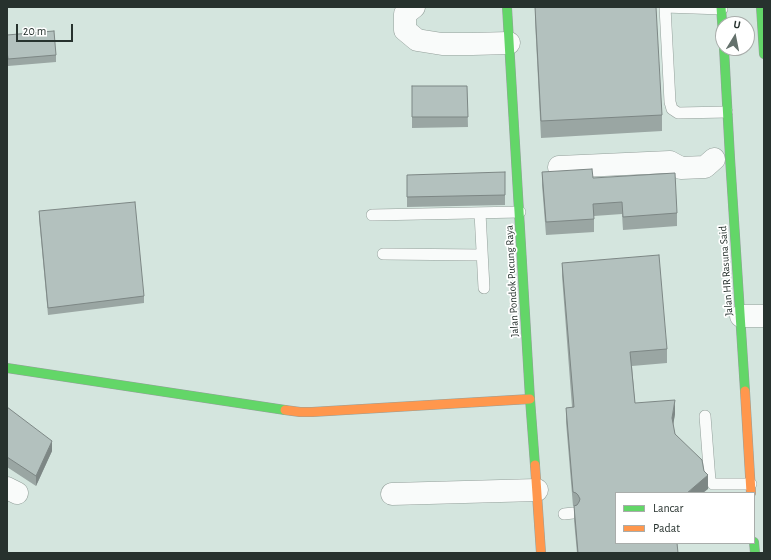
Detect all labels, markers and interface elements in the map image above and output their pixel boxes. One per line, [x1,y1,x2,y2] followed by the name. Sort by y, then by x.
[18,16,75,42] scale bar
[715,16,755,56] north arrow
[733,19,741,31] text: U
[23,25,46,37] text: 20 m
[502,225,522,337] street label: Jalan Pondok Pucung Raya
[716,225,736,317] street label: Jalan HR Rasuna Said
[615,492,755,544] legend
[653,502,683,514] text: Lancar
[653,522,680,534] text: Padat

